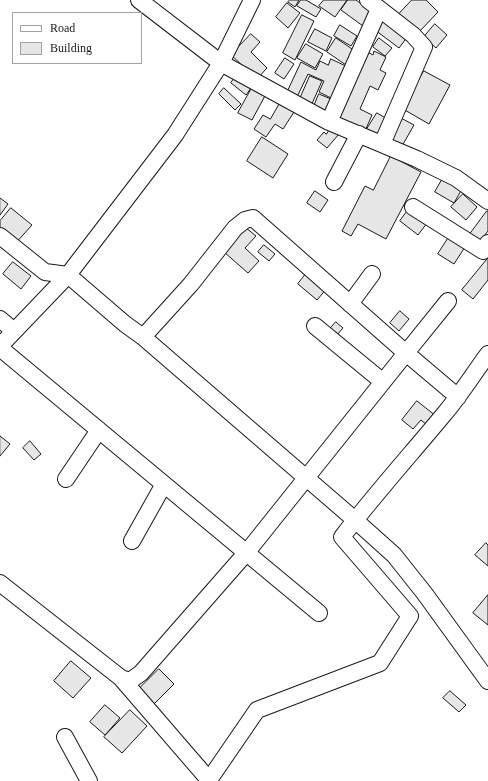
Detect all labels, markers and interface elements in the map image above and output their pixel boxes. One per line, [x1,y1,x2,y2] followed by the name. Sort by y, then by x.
[12,12,142,64] legend
[50,21,75,35] text: Road
[50,41,92,55] text: Building

